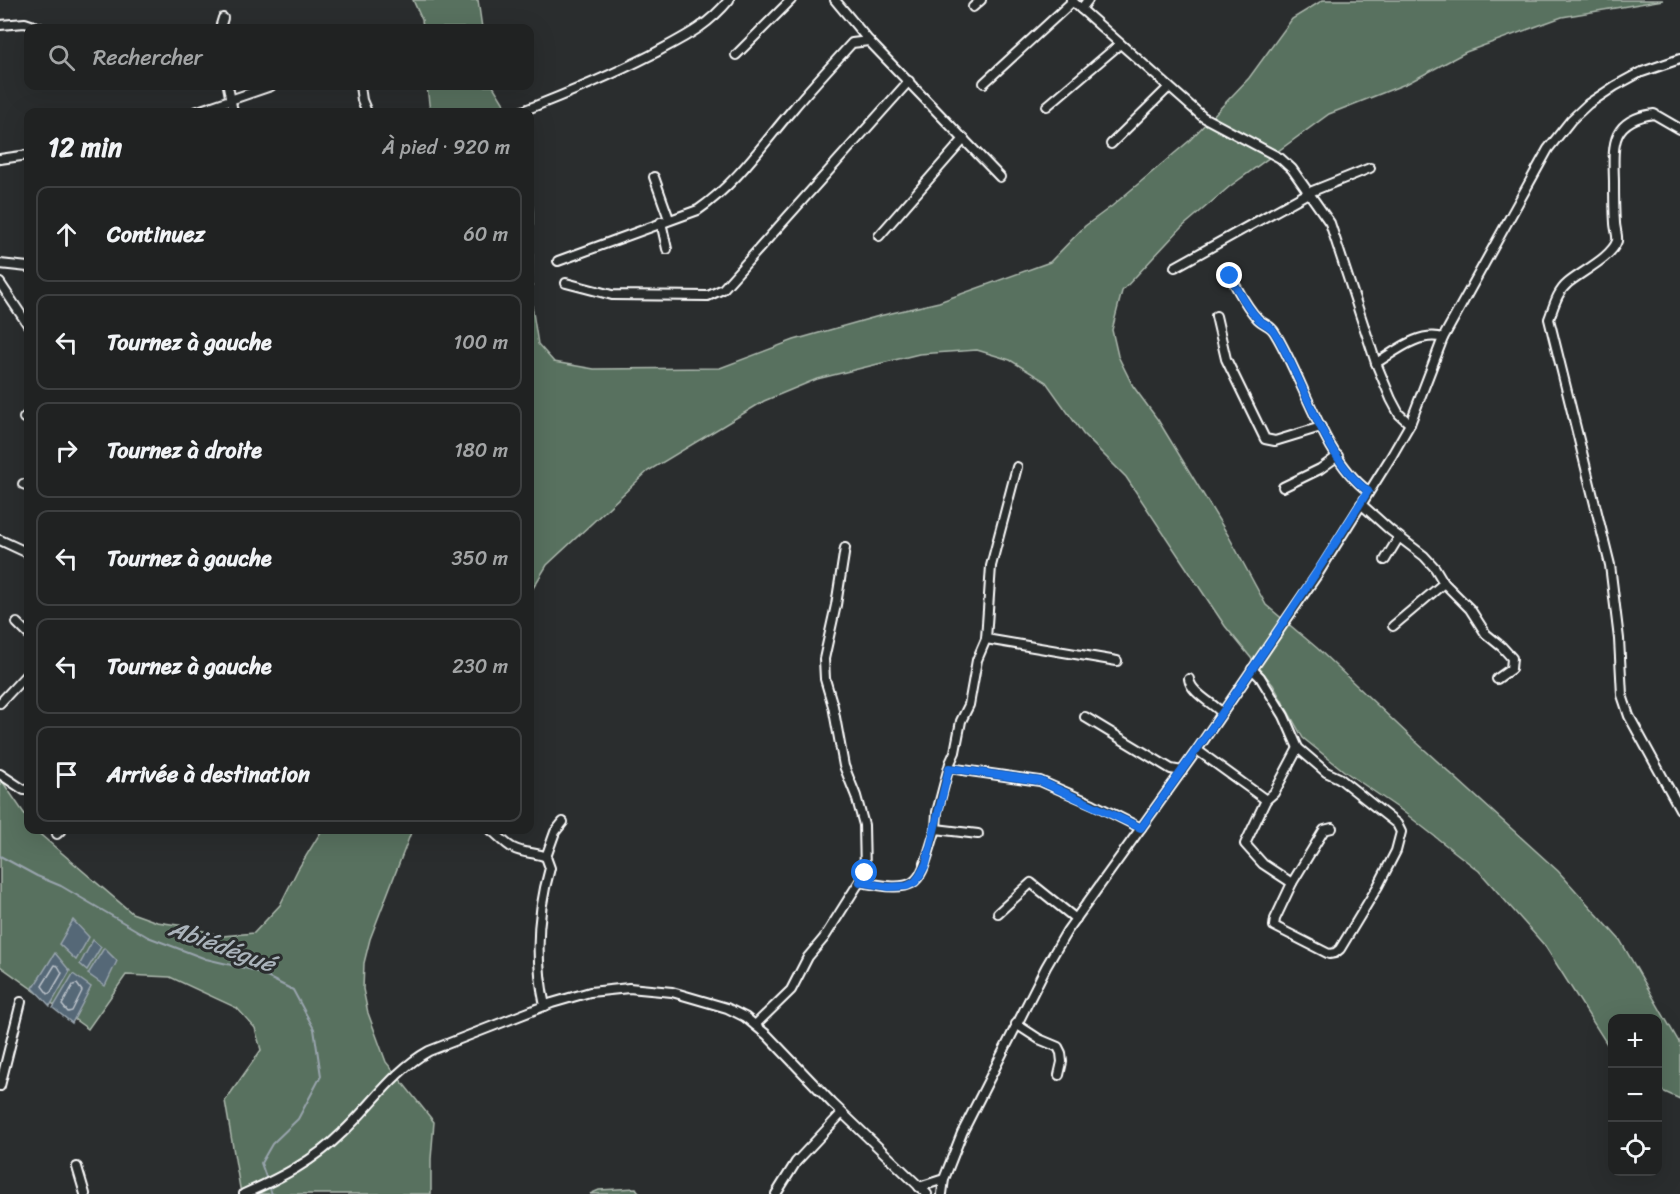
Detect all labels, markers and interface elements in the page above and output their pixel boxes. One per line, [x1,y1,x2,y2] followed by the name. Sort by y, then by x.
[24,24,534,90] search box
[93,38,203,77] text: Rechercher
[45,41,78,74] icon: search
[48,124,122,170] text: 12 min
[382,130,510,165] text: À pied · 920 m
[107,215,205,254] text: Continuez
[463,217,508,252] text: 60 m
[50,218,83,251] icon: ahead
[1216,262,1242,288] route end
[107,323,272,362] text: Tournez à gauche
[454,325,508,360] text: 100 m
[50,326,83,359] icon: left
[107,431,262,470] text: Tournez à droite
[454,433,508,468] text: 180 m
[50,434,83,467] icon: right
[107,539,272,578] text: Tournez à gauche
[452,541,508,576] text: 350 m
[50,542,83,575] icon: left
[107,647,272,686] text: Tournez à gauche
[452,649,508,684] text: 230 m
[50,650,83,683] icon: left
[107,755,310,794] text: Arrivée à destination
[50,758,83,791] icon: arrive
[851,859,877,885] route start
[162,907,284,986] water label: Abiédégué
[1608,1014,1662,1176] map controls
[1608,1014,1662,1068] button: +
[1608,1068,1662,1122] button: −
[1608,1122,1662,1176] button: locate

